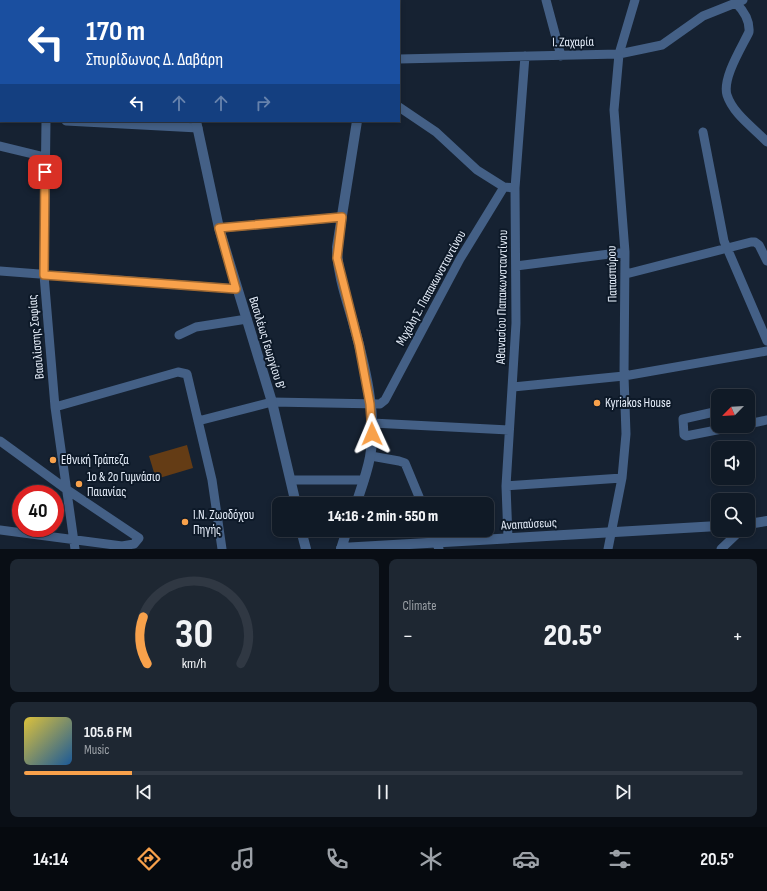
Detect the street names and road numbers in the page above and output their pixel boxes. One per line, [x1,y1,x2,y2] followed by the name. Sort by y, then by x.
[552,34,595,50] street label: Ι. Ζαχαρία
[393,228,469,348] street label: Μιχάλη Σ. Παπακωνσταντίνου
[493,230,511,365] street label: Αθανασίου Παπακωνσταντίνου
[604,245,620,303] street label: Παπασπύρου
[24,294,48,380] street label: Βασιλίσσης Σοφίας
[245,295,289,391] street label: Βασιλέως Γεωργίου Β'
[500,515,557,534] street label: Αναπαύσεως

